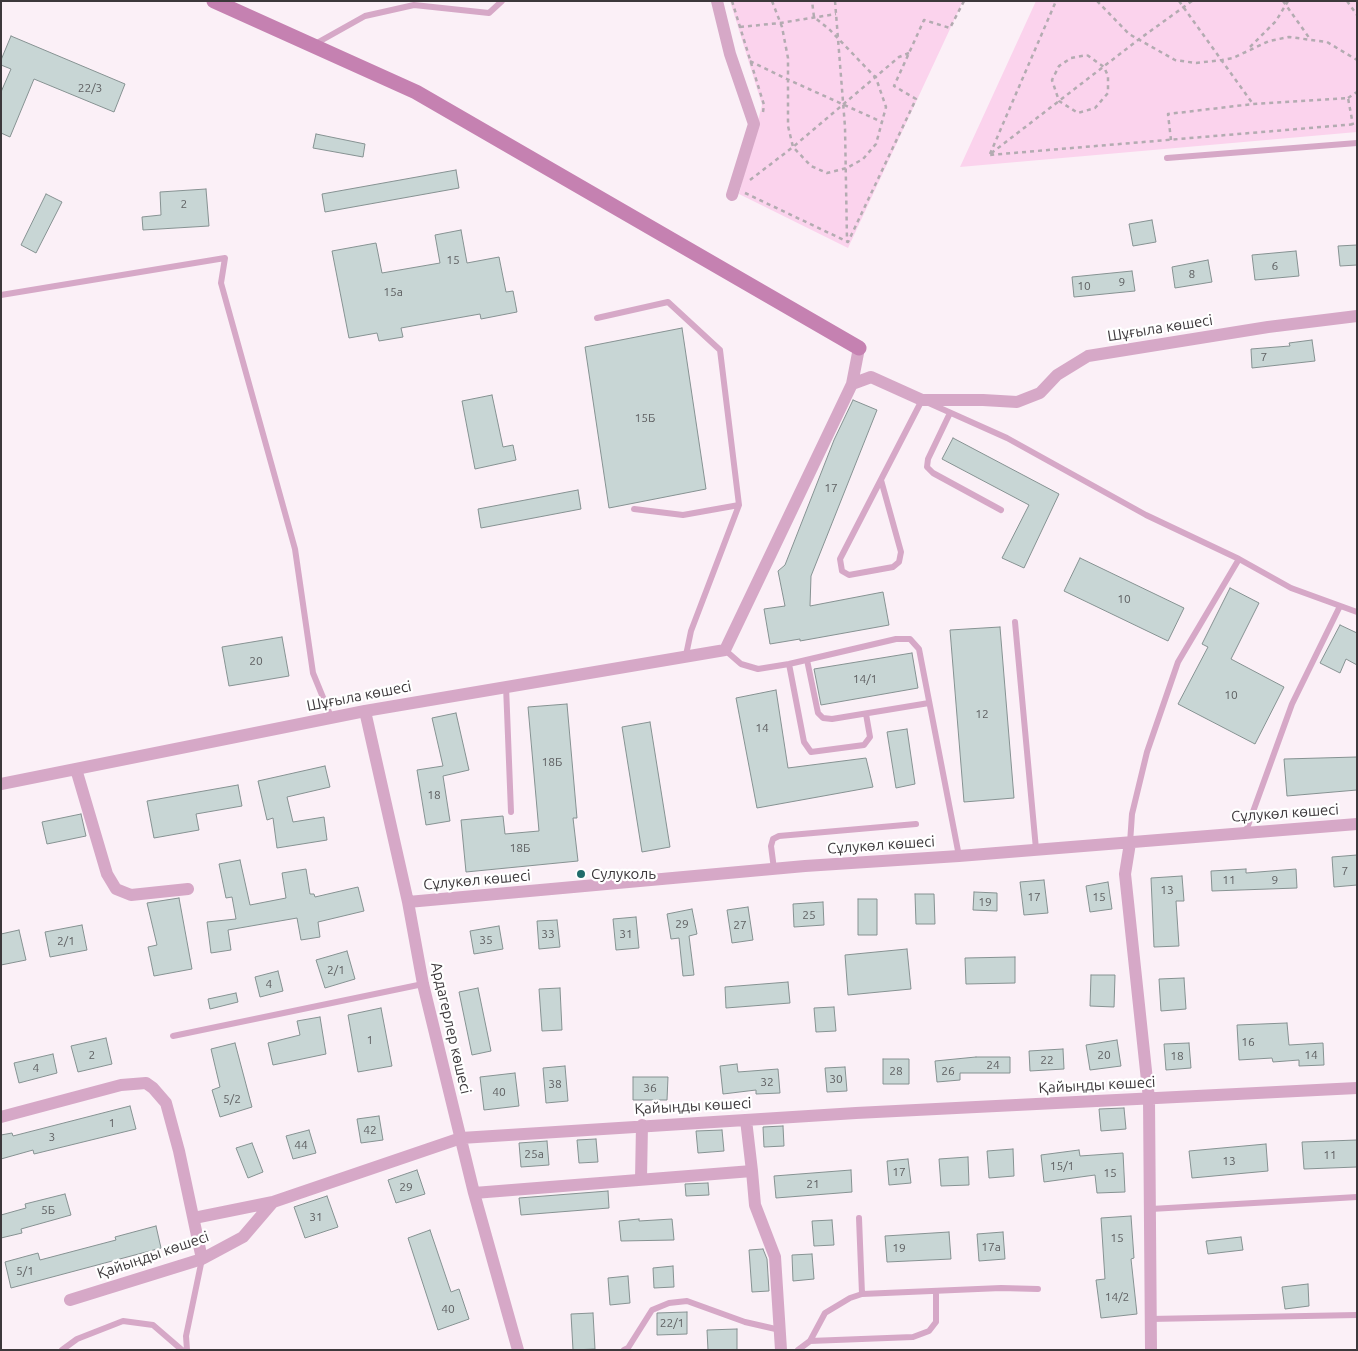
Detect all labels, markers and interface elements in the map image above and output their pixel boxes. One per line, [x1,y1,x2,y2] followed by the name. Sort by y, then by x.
[78,81,102,95] house number: 22/3
[181,197,187,211] house number: 2
[446,253,460,267] house number: 15
[1272,259,1278,273] house number: 6
[1189,267,1195,281] house number: 8
[1119,275,1125,289] house number: 9
[1077,279,1091,293] house number: 10
[383,285,403,299] house number: 15а
[1106,311,1214,345] street label: Шұғыла көшесі
[1261,350,1267,364] house number: 7
[635,411,655,425] house number: 15Б
[824,481,838,495] house number: 17
[1117,592,1131,606] house number: 10
[249,654,263,668] house number: 20
[853,672,877,686] house number: 14/1
[305,677,413,715] street label: Шұғыла көшесі
[1224,688,1238,702] house number: 10
[975,707,989,721] house number: 12
[755,721,769,735] house number: 14
[542,755,562,769] house number: 18Б
[427,788,441,802] house number: 18
[1231,800,1339,826] street label: Сұлукөл көшесі
[827,832,935,858] street label: Сұлукөл көшесі
[510,841,530,855] house number: 18Б
[1342,864,1348,878] house number: 7
[591,865,656,883] place label: Сулуколь
[423,866,531,894] street label: Сұлукөл көшесі
[575,868,587,880] marker: Сулуколь
[1222,873,1236,887] house number: 11
[1272,873,1278,887] house number: 9
[1160,883,1174,897] house number: 13
[1027,890,1041,904] house number: 17
[1092,890,1106,904] house number: 15
[978,895,992,909] house number: 19
[802,908,816,922] house number: 25
[675,917,689,931] house number: 29
[733,918,747,932] house number: 27
[541,927,555,941] house number: 33
[619,927,633,941] house number: 31
[479,933,493,947] house number: 35
[57,934,75,948] house number: 2/1
[427,960,475,1096] street label: Ардагерлер көшесі
[327,963,345,977] house number: 2/1
[266,977,272,991] house number: 4
[367,1033,373,1047] house number: 1
[1241,1035,1255,1049] house number: 16
[89,1048,95,1062] house number: 2
[1097,1048,1111,1062] house number: 20
[1304,1048,1318,1062] house number: 14
[1170,1049,1184,1063] house number: 18
[1040,1053,1054,1067] house number: 22
[986,1058,1000,1072] house number: 24
[33,1061,39,1075] house number: 4
[889,1064,903,1078] house number: 28
[941,1064,955,1078] house number: 26
[829,1072,843,1086] house number: 30
[1038,1073,1156,1097] street label: Қайыңды көшесі
[760,1075,774,1089] house number: 32
[548,1077,562,1091] house number: 38
[643,1081,657,1095] house number: 36
[492,1085,506,1099] house number: 40
[223,1092,241,1106] house number: 5/2
[634,1094,752,1118] street label: Қайыңды көшесі
[109,1116,115,1130] house number: 1
[363,1123,377,1137] house number: 42
[49,1130,55,1144] house number: 3
[294,1138,308,1152] house number: 44
[524,1147,544,1161] house number: 25а
[1323,1148,1337,1162] house number: 11
[1222,1154,1236,1168] house number: 13
[1050,1159,1074,1173] house number: 15/1
[892,1165,906,1179] house number: 17
[1103,1166,1117,1180] house number: 15
[806,1177,820,1191] house number: 21
[399,1180,413,1194] house number: 29
[41,1203,55,1217] house number: 5Б
[309,1210,323,1224] house number: 31
[95,1227,211,1283] street label: Қайыңды көшесі
[1110,1231,1124,1245] house number: 15
[981,1240,1001,1254] house number: 17а
[892,1241,906,1255] house number: 19
[16,1264,34,1278] house number: 5/1
[1105,1290,1129,1304] house number: 14/2
[441,1302,455,1316] house number: 40
[660,1316,684,1330] house number: 22/1

